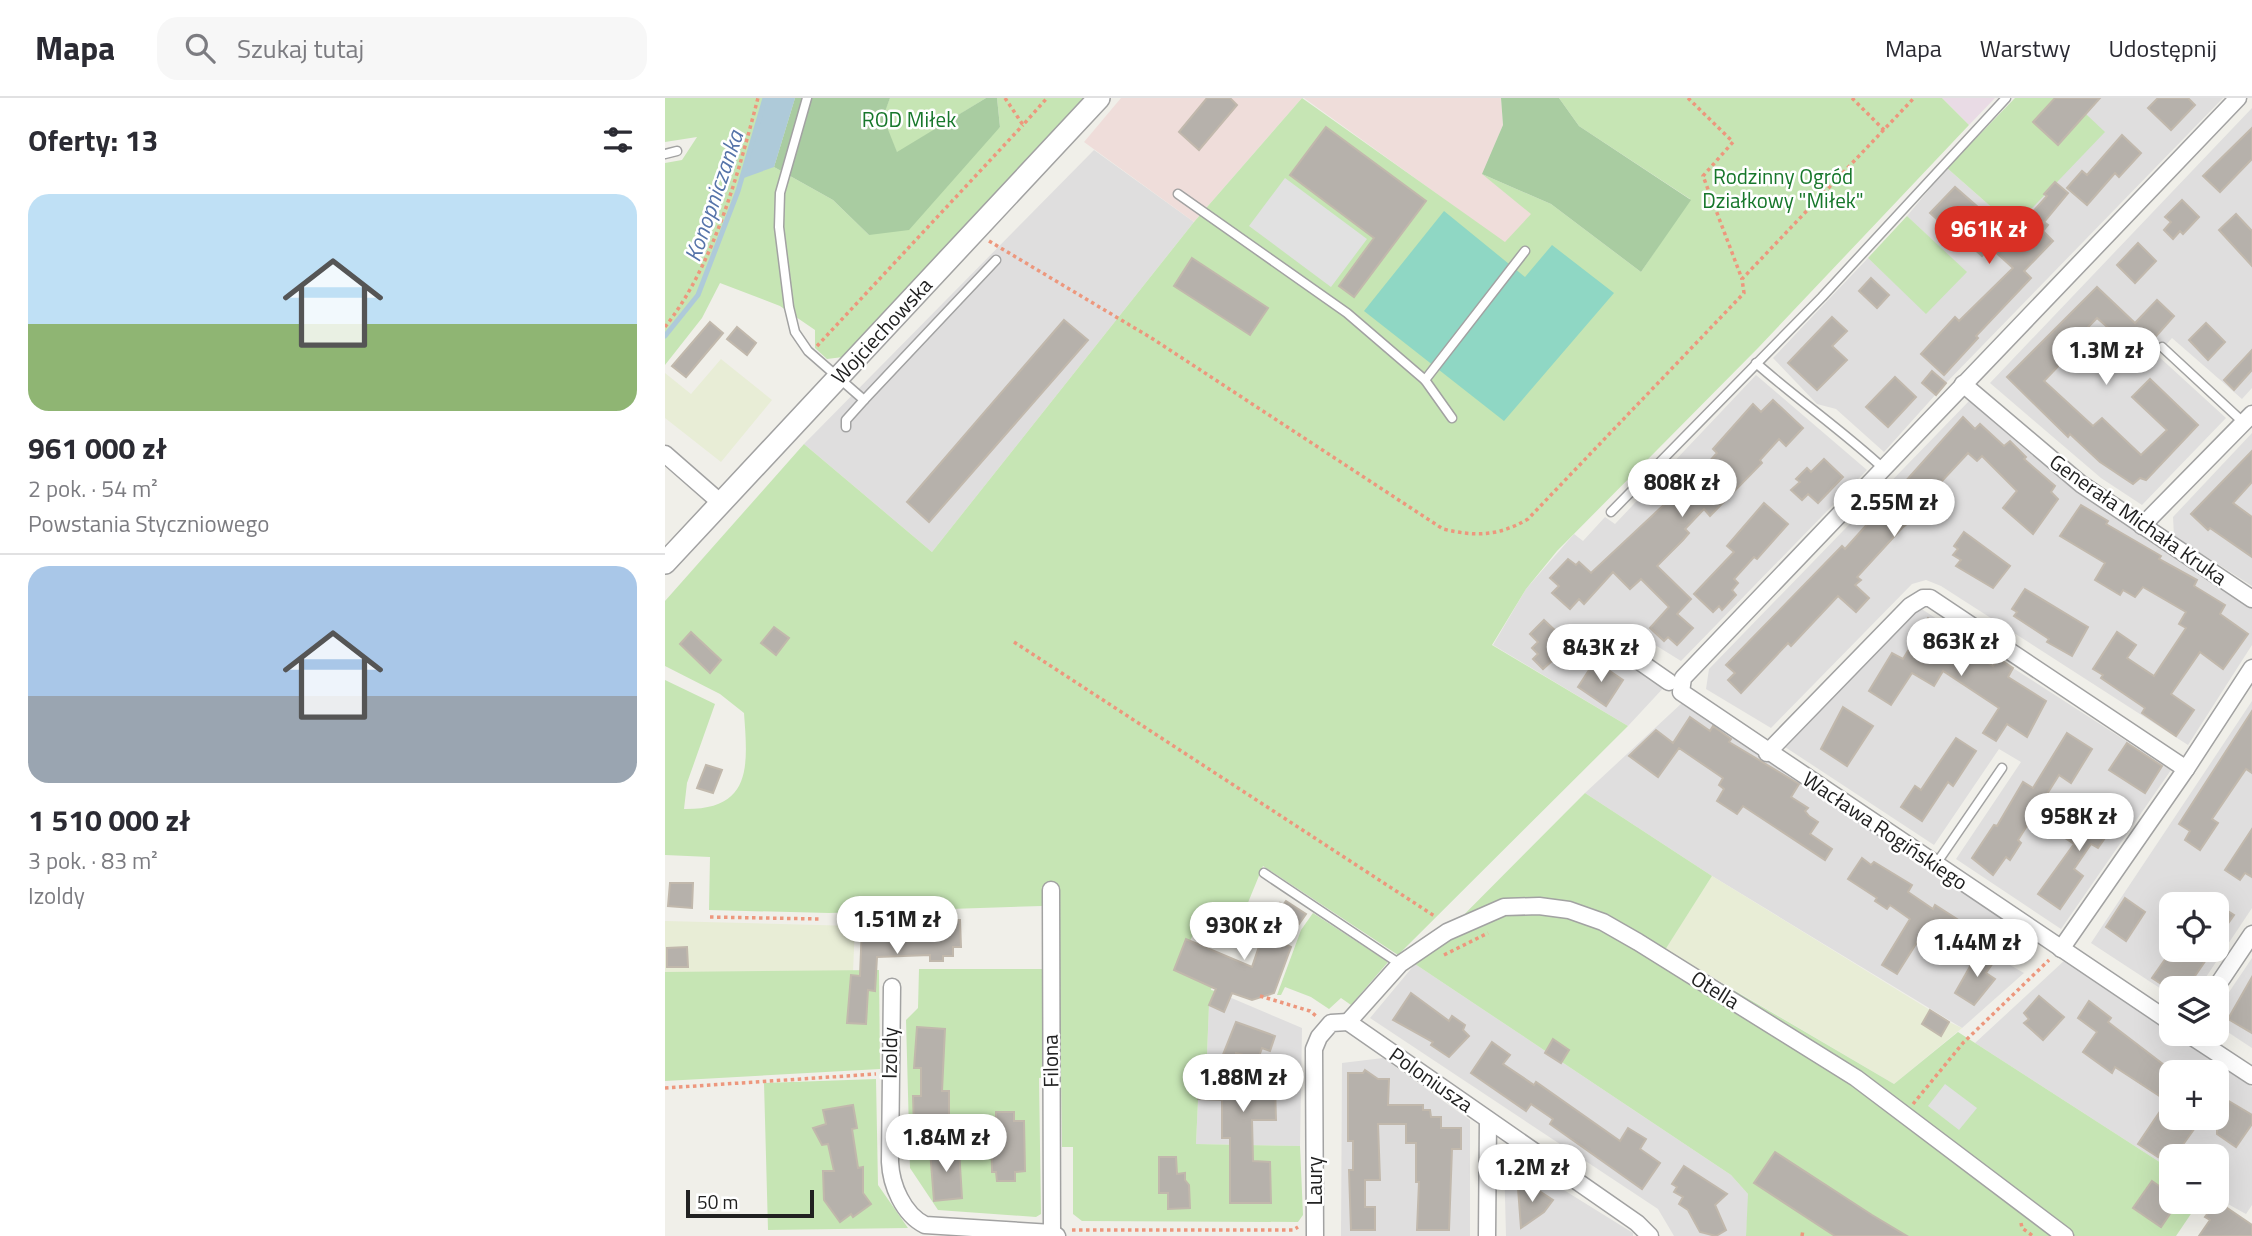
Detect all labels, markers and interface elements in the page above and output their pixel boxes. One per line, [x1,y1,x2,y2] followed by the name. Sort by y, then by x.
[157,17,647,80] search box
[35,23,115,73] text: Mapa
[181,29,219,67] icon: search
[237,29,364,68] text: Szukaj tutaj
[1885,30,1942,66] text: Mapa
[1980,30,2071,66] text: Warstwy
[2109,30,2217,66] text: Udostępnij
[862,103,956,135] park label: ROD Miłek
[28,117,158,163] text: Oferty: 13
[599,121,637,159] icon: filters
[675,124,753,266] water label: Konopniczanka
[1702,160,1864,216] park label: Rodzinny Ogród Działkowy "Miłek"
[1924,206,2054,266] pin: 961K zł
[1951,211,2027,246] text: 961K zł
[270,240,396,366] icon: home
[823,269,940,391] street label: Wojciechowska
[2041,328,2171,387] pin: 1.3M zł
[2068,332,2144,367] text: 1.3M zł
[28,425,167,471] text: 961 000 zł
[2043,446,2234,593] street label: Generała Michała Kruka
[1617,460,1747,519] pin: 808K zł
[1644,464,1720,499] text: 808K zł
[28,471,158,506] text: 2 pok. · 54 m²
[1822,480,1966,539] pin: 2.55M zł
[1850,484,1938,519] text: 2.55M zł
[28,506,269,541] text: Powstania Styczniowego
[270,612,396,738] icon: home
[1896,618,2026,678] pin: 863K zł
[1923,623,1999,658] text: 863K zł
[1536,624,1666,684] pin: 843K zł
[1563,629,1639,664] text: 843K zł
[1796,763,1975,898] street label: Wacława Rogińskiego
[2014,794,2144,853] pin: 958K zł
[28,797,190,843] text: 1 510 000 zł
[2041,798,2117,833] text: 958K zł
[28,843,158,878] text: 3 pok. · 83 m²
[28,878,85,913] text: Izoldy
[2159,892,2229,1214] map controls
[2159,892,2229,962] button: locate
[825,896,969,956] pin: 1.51M zł
[853,901,941,936] text: 1.51M zł
[1179,902,1309,962] pin: 930K zł
[1206,907,1282,942] text: 930K zł
[1905,920,2049,979] pin: 1.44M zł
[1933,924,2021,959] text: 1.44M zł
[1685,962,1746,1017] street label: Otella
[2159,976,2229,1046] button: layers
[873,1027,905,1079] street label: Izoldy
[1034,1034,1066,1088] street label: Filona
[1383,1038,1481,1120] street label: Poloniusza
[1171,1054,1315,1114] pin: 1.88M zł
[1199,1059,1287,1094] text: 1.88M zł
[2159,1060,2229,1130] button: +
[874,1114,1018,1174] pin: 1.84M zł
[902,1119,990,1154] text: 1.84M zł
[1467,1144,1597,1204] pin: 1.2M zł
[2159,1144,2229,1214] button: −
[1494,1149,1570,1184] text: 1.2M zł
[1298,1156,1330,1206] street label: Laury
[686,1187,814,1219] scale bar
[697,1187,738,1216] text: 50 m

